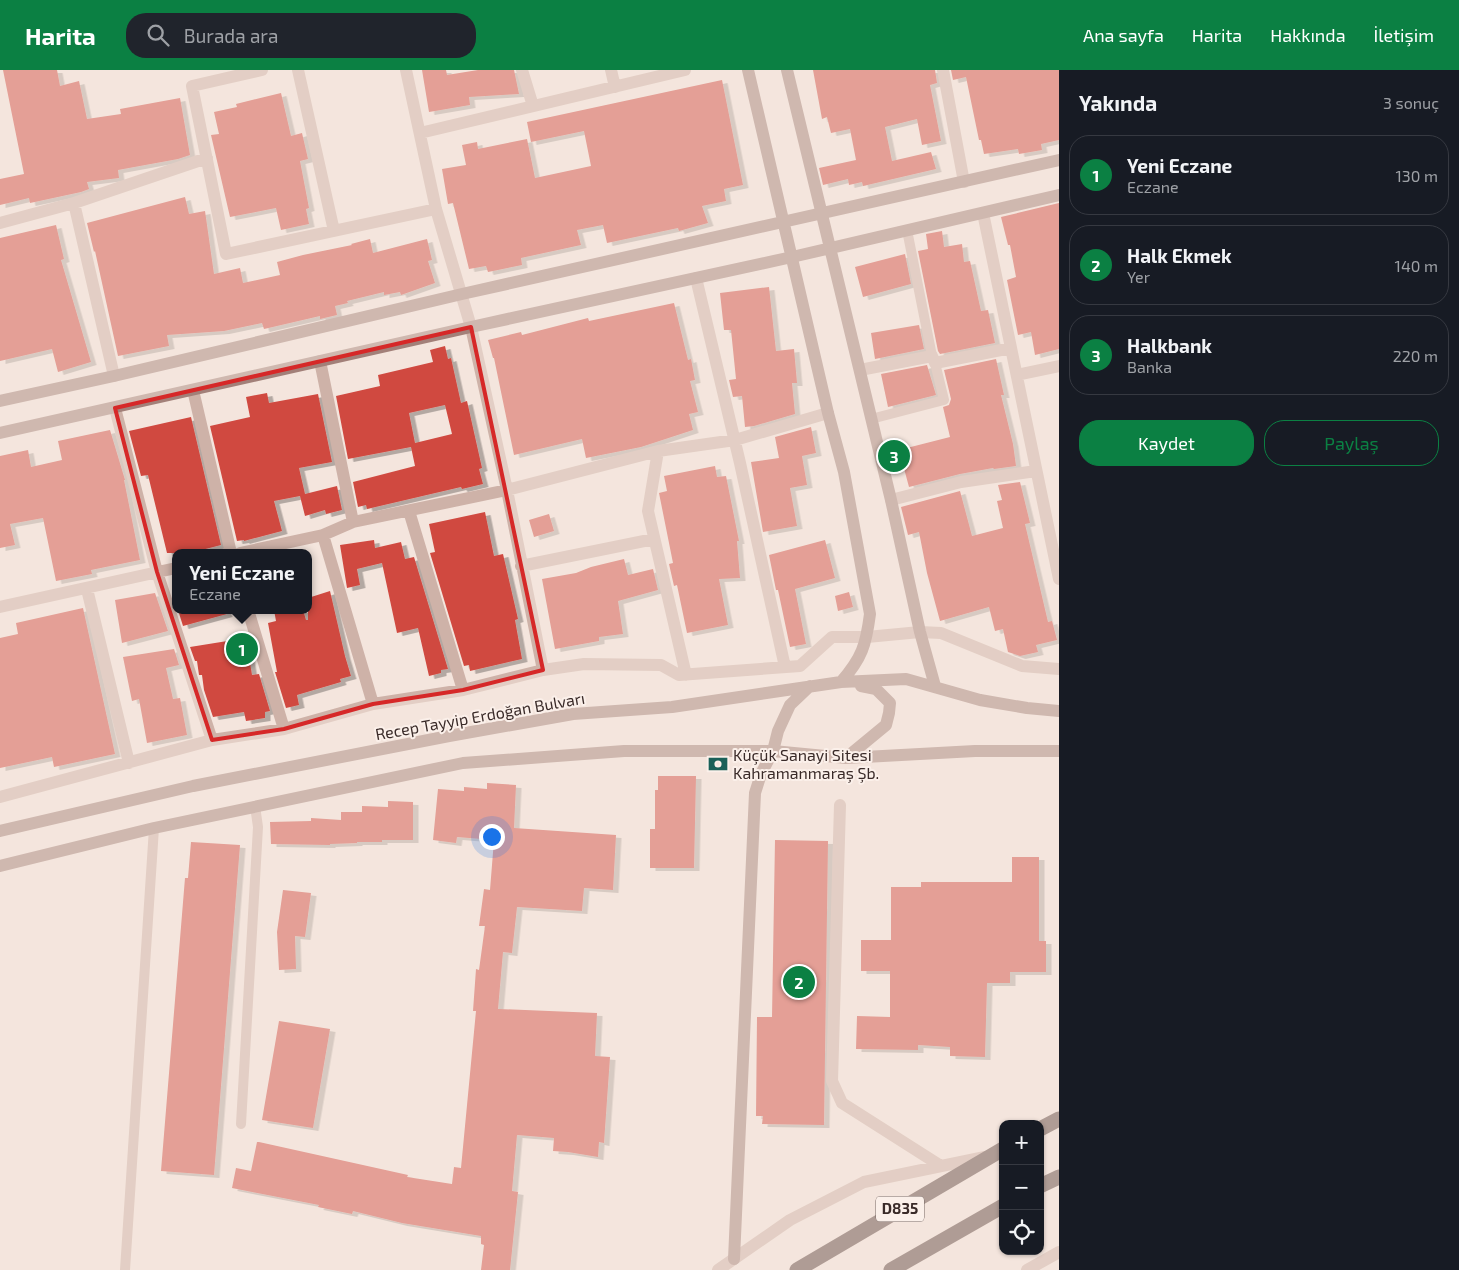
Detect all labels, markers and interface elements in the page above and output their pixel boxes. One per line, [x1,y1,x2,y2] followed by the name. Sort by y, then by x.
[126,13,476,58] search box
[25,21,96,50] text: Harita
[144,21,172,49] icon: search
[184,24,278,47] text: Burada ara
[1083,24,1164,46] text: Ana sayfa
[1192,24,1242,46] text: Harita
[1270,24,1346,46] text: Hakkında
[1374,24,1434,46] text: İletişim
[1079,90,1157,115] text: Yakında
[1383,93,1439,112] text: 3 sonuç
[1127,154,1232,177] text: Yeni Eczane
[1093,166,1099,185] text: 1
[1396,166,1438,185] text: 130 m
[1127,177,1179,196] text: Eczane
[1127,244,1232,267] text: Halk Ekmek
[1091,256,1101,275] text: 2
[1395,256,1438,275] text: 140 m
[1127,267,1150,286] text: Yer
[1127,334,1212,357] text: Halkbank
[1091,346,1101,365] text: 3
[1393,346,1438,365] text: 220 m
[1127,357,1172,376] text: Banka
[1079,420,1254,466] button: Kaydet
[1264,420,1439,466] button: Paylaş
[878,437,910,475] pin: 3
[172,549,312,614] popup
[189,561,295,584] text: Yeni Eczane
[189,584,241,603] text: Eczane
[226,630,258,668] pin: 1
[374,688,586,743] street label: Recep Tayyip Erdoğan Bulvarı
[733,745,879,783] place label: Küçük Sanayi Sitesi Kahramanmaraş Şb.
[707,753,729,775] bank icon: Küçük Sanayi Sitesi Kahramanmaraş Şb.
[479,824,505,850] your location
[783,963,815,1001] pin: 2
[999,1120,1044,1255] map controls
[999,1120,1044,1165] button: +
[999,1165,1044,1210] button: −
[876,1196,924,1222] road number: D835
[999,1210,1044,1255] button: locate

